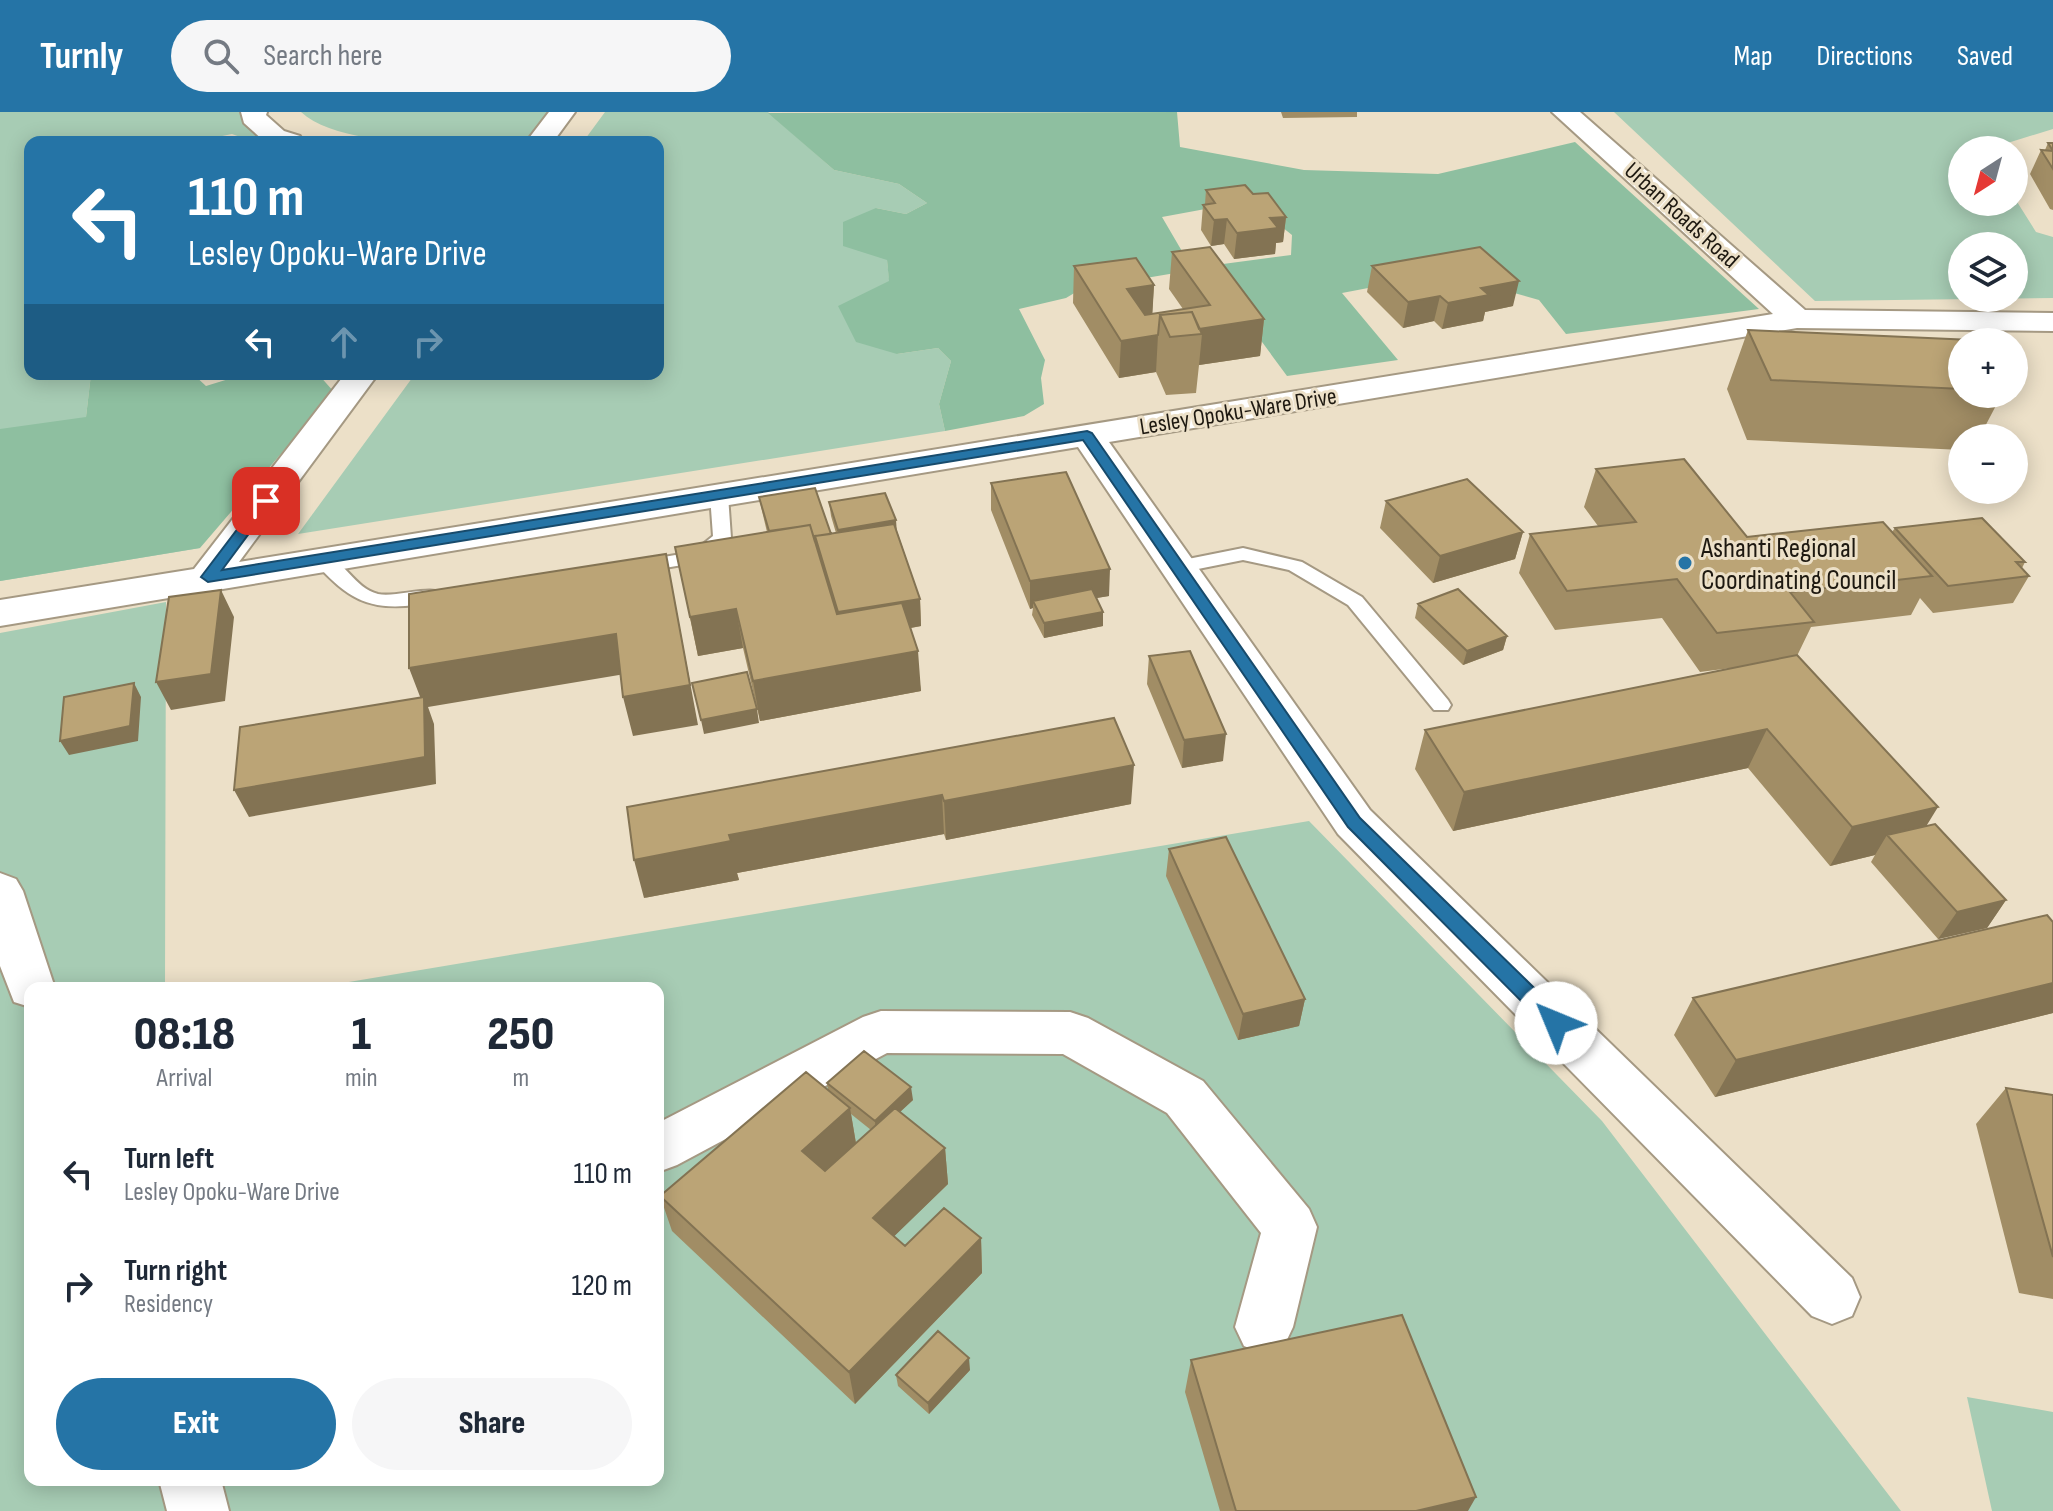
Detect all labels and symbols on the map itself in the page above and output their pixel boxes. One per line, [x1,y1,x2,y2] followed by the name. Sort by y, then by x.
[1948,136,2028,216] north arrow
[1618,156,1745,274] street label: Urban Roads Road
[1137,382,1339,441] street label: Lesley Opoku-Ware Drive
[232,467,300,535] pin
[1700,532,1896,597] place label: Ashanti Regional Coordinating Council
[1676,554,1694,572] marker: Ashanti Regional Coordinating Council
[1514,981,1598,1065] position arrow

